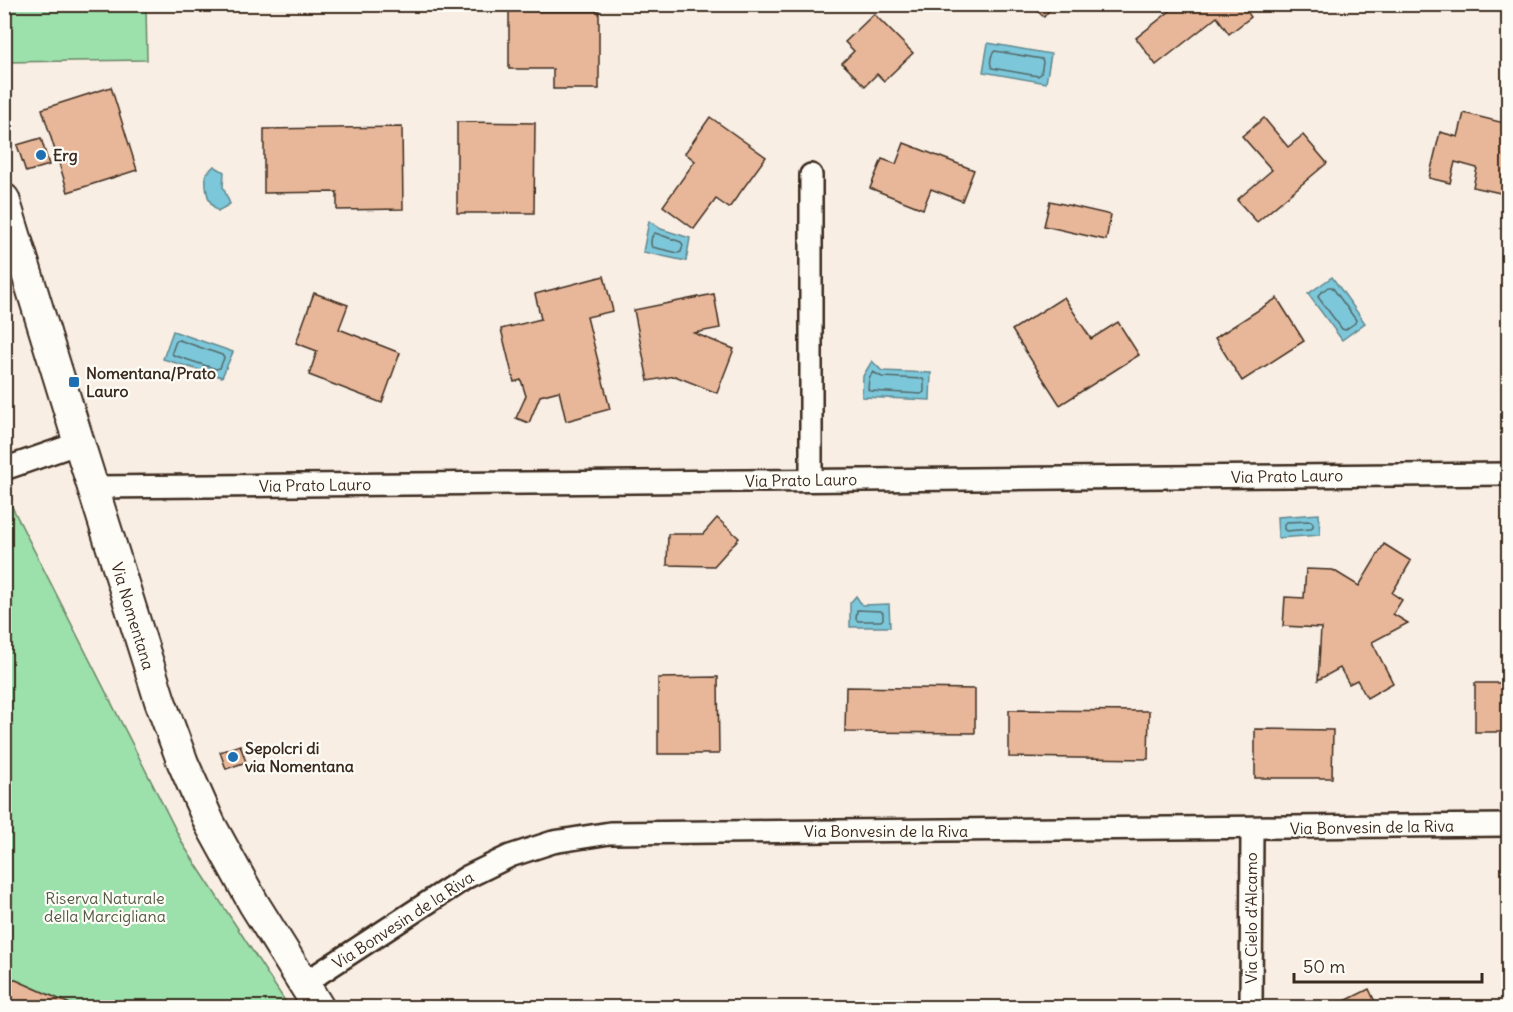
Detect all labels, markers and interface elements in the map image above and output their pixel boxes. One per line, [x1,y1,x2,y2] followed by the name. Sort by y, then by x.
[53,145,78,166] place label: Erg
[34,148,48,162] marker: Erg
[86,363,216,401] place label: Nomentana/Prato Lauro
[67,375,81,389] marker: Nomentana/Prato Lauro
[1231,465,1343,487] street label: Via Prato Lauro
[745,469,857,491] street label: Via Prato Lauro
[259,474,371,496] street label: Via Prato Lauro
[107,560,159,672] street label: Via Nomentana
[245,738,354,776] place label: Sepolcri di via Nomentana
[226,750,240,764] marker: Sepolcri di via Nomentana
[1290,816,1454,838] street label: Via Bonvesin de la Riva
[804,821,968,841] street label: Via Bonvesin de la Riva
[1241,852,1261,984] street label: Via Cielo d'Alcamo
[329,867,477,973] street label: Via Bonvesin de la Riva
[44,888,166,926] park label: Riserva Naturale della Marcigliana
[1294,946,1482,984] scale bar
[1303,955,1345,978] text: 50 m

